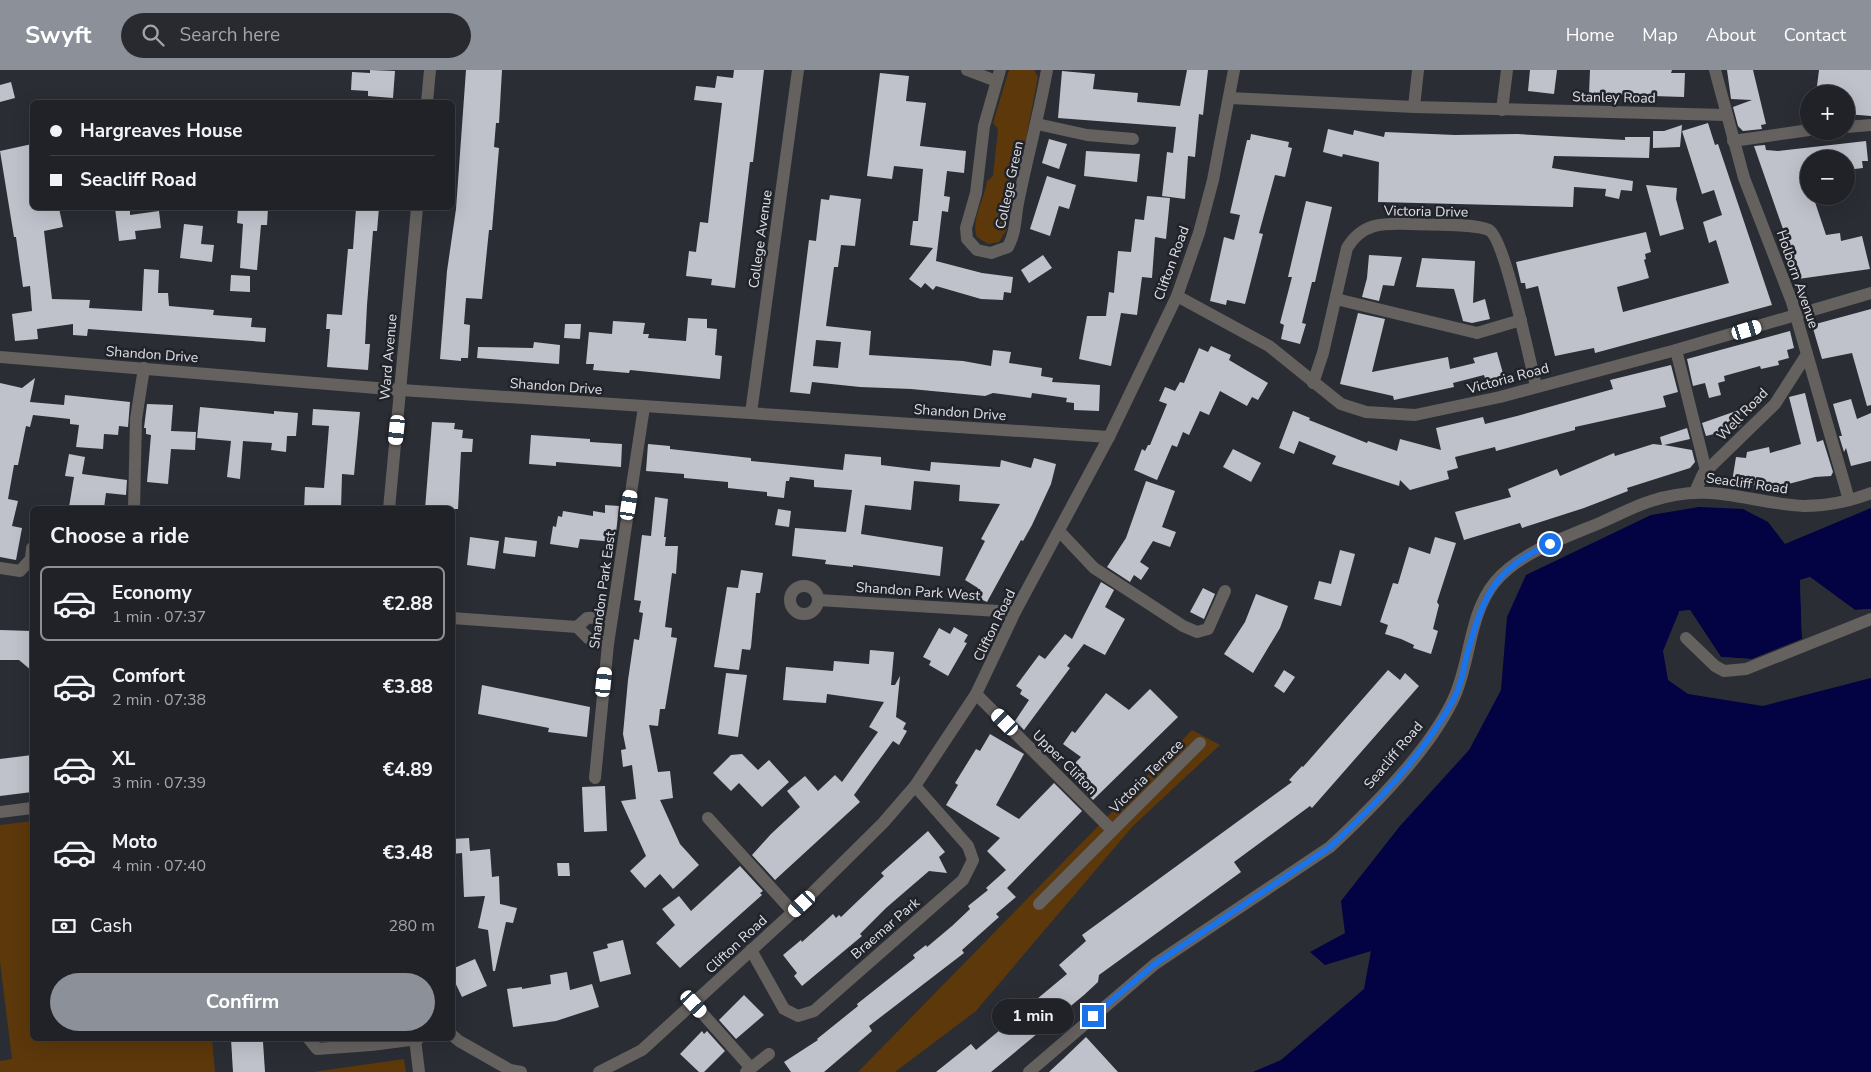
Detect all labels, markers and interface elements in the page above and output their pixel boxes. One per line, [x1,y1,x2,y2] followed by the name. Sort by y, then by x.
[121,13,471,58] search box
[25,19,91,51] text: Swyft
[139,21,167,49] icon: search
[179,22,280,48] text: Search here
[1566,23,1614,47] text: Home
[1642,23,1678,47] text: Map
[1706,23,1756,47] text: About
[1784,23,1846,47] text: Contact
[1800,85,1855,205] map controls
[1800,85,1855,140] button: +
[1572,87,1656,108] street label: Stanley Road
[80,118,242,144] text: Hargreaves House
[991,139,1028,231] street label: College Green
[1800,150,1855,205] button: −
[80,167,197,193] text: Seacliff Road
[744,189,777,290] street label: College Avenue
[1383,201,1468,222] street label: Victoria Drive
[1149,223,1194,303] street label: Clifton Road
[1772,227,1823,331] street label: Holborn Avenue
[375,313,402,401] street label: Ward Avenue
[1730,318,1763,342] car
[105,342,199,367] street label: Shandon Drive
[1464,358,1551,399] street label: Victoria Road
[509,374,603,399] street label: Shandon Drive
[1712,384,1772,445] street label: Well Road
[913,400,1007,425] street label: Shandon Drive
[387,414,406,446] car
[1705,468,1789,499] street label: Seacliff Road
[619,489,638,521] car
[50,521,189,551] text: Choose a ride
[585,530,620,650] street label: Shandon Park East
[1539,533,1561,555] route start
[855,578,981,605] street label: Shandon Park West
[112,580,192,606] text: Economy
[52,581,97,626] icon: car
[969,586,1020,664] street label: Clifton Road
[383,591,433,617] text: €2.88
[112,606,206,628] text: 1 min · 07:37
[112,663,185,689] text: Comfort
[52,664,97,709] icon: car
[594,666,613,698] car
[383,674,433,700] text: €3.88
[112,689,206,711] text: 2 min · 07:38
[989,706,1020,738] car
[1360,718,1427,793] street label: Seacliff Road
[1028,726,1101,799] street label: Upper Clifton
[1105,735,1187,818] street label: Victoria Terrace
[112,746,135,772] text: XL
[52,747,97,792] icon: car
[383,757,433,783] text: €4.89
[112,772,206,794] text: 3 min · 07:39
[112,829,158,855] text: Moto
[52,830,97,875] icon: car
[383,840,433,866] text: €3.48
[112,855,206,877] text: 4 min · 07:40
[785,888,818,920] car
[847,893,924,964] street label: Braemar Park
[701,911,771,978] street label: Clifton Road
[50,912,78,940] icon: cash
[90,913,132,939] text: Cash
[388,915,435,937] text: 280 m
[50,973,435,1031] button: Confirm
[678,988,709,1020] car
[993,998,1076,1034] callout: 1 min
[1012,1005,1054,1027] text: 1 min
[1082,1005,1104,1027] route end

